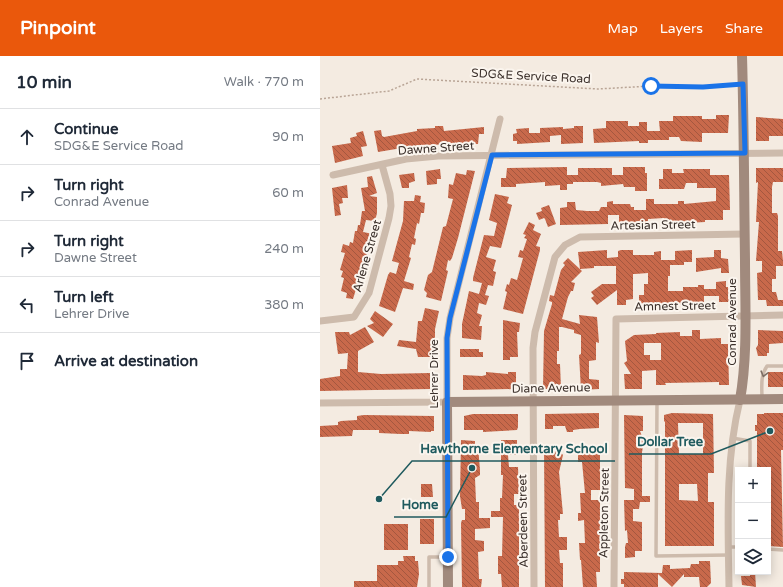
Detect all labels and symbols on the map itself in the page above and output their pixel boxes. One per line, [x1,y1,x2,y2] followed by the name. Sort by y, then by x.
[471,66,591,86] street label: SDG&E Service Road
[642,77,660,95] route start
[397,138,475,158] street label: Dawne Street
[610,217,696,233] street label: Artesian Street
[350,218,384,294] street label: Arlene Street
[725,278,739,366] street label: Conrad Avenue
[634,298,716,314] street label: Amnest Street
[427,339,441,409] street label: Lehrer Drive
[760,371,768,377] one-way arrow
[511,380,591,396] street label: Diane Avenue
[629,429,711,454] callout: Dollar Tree
[637,434,704,450] text: Dollar Tree
[412,436,615,461] callout: Hawthorne Elementary School
[420,441,608,457] text: Hawthorne Elementary School
[596,467,612,558] street label: Appleton Street
[515,474,531,568] street label: Aberdeen Street
[394,492,446,517] callout: Home
[402,497,439,513] text: Home
[439,548,457,566] route end

